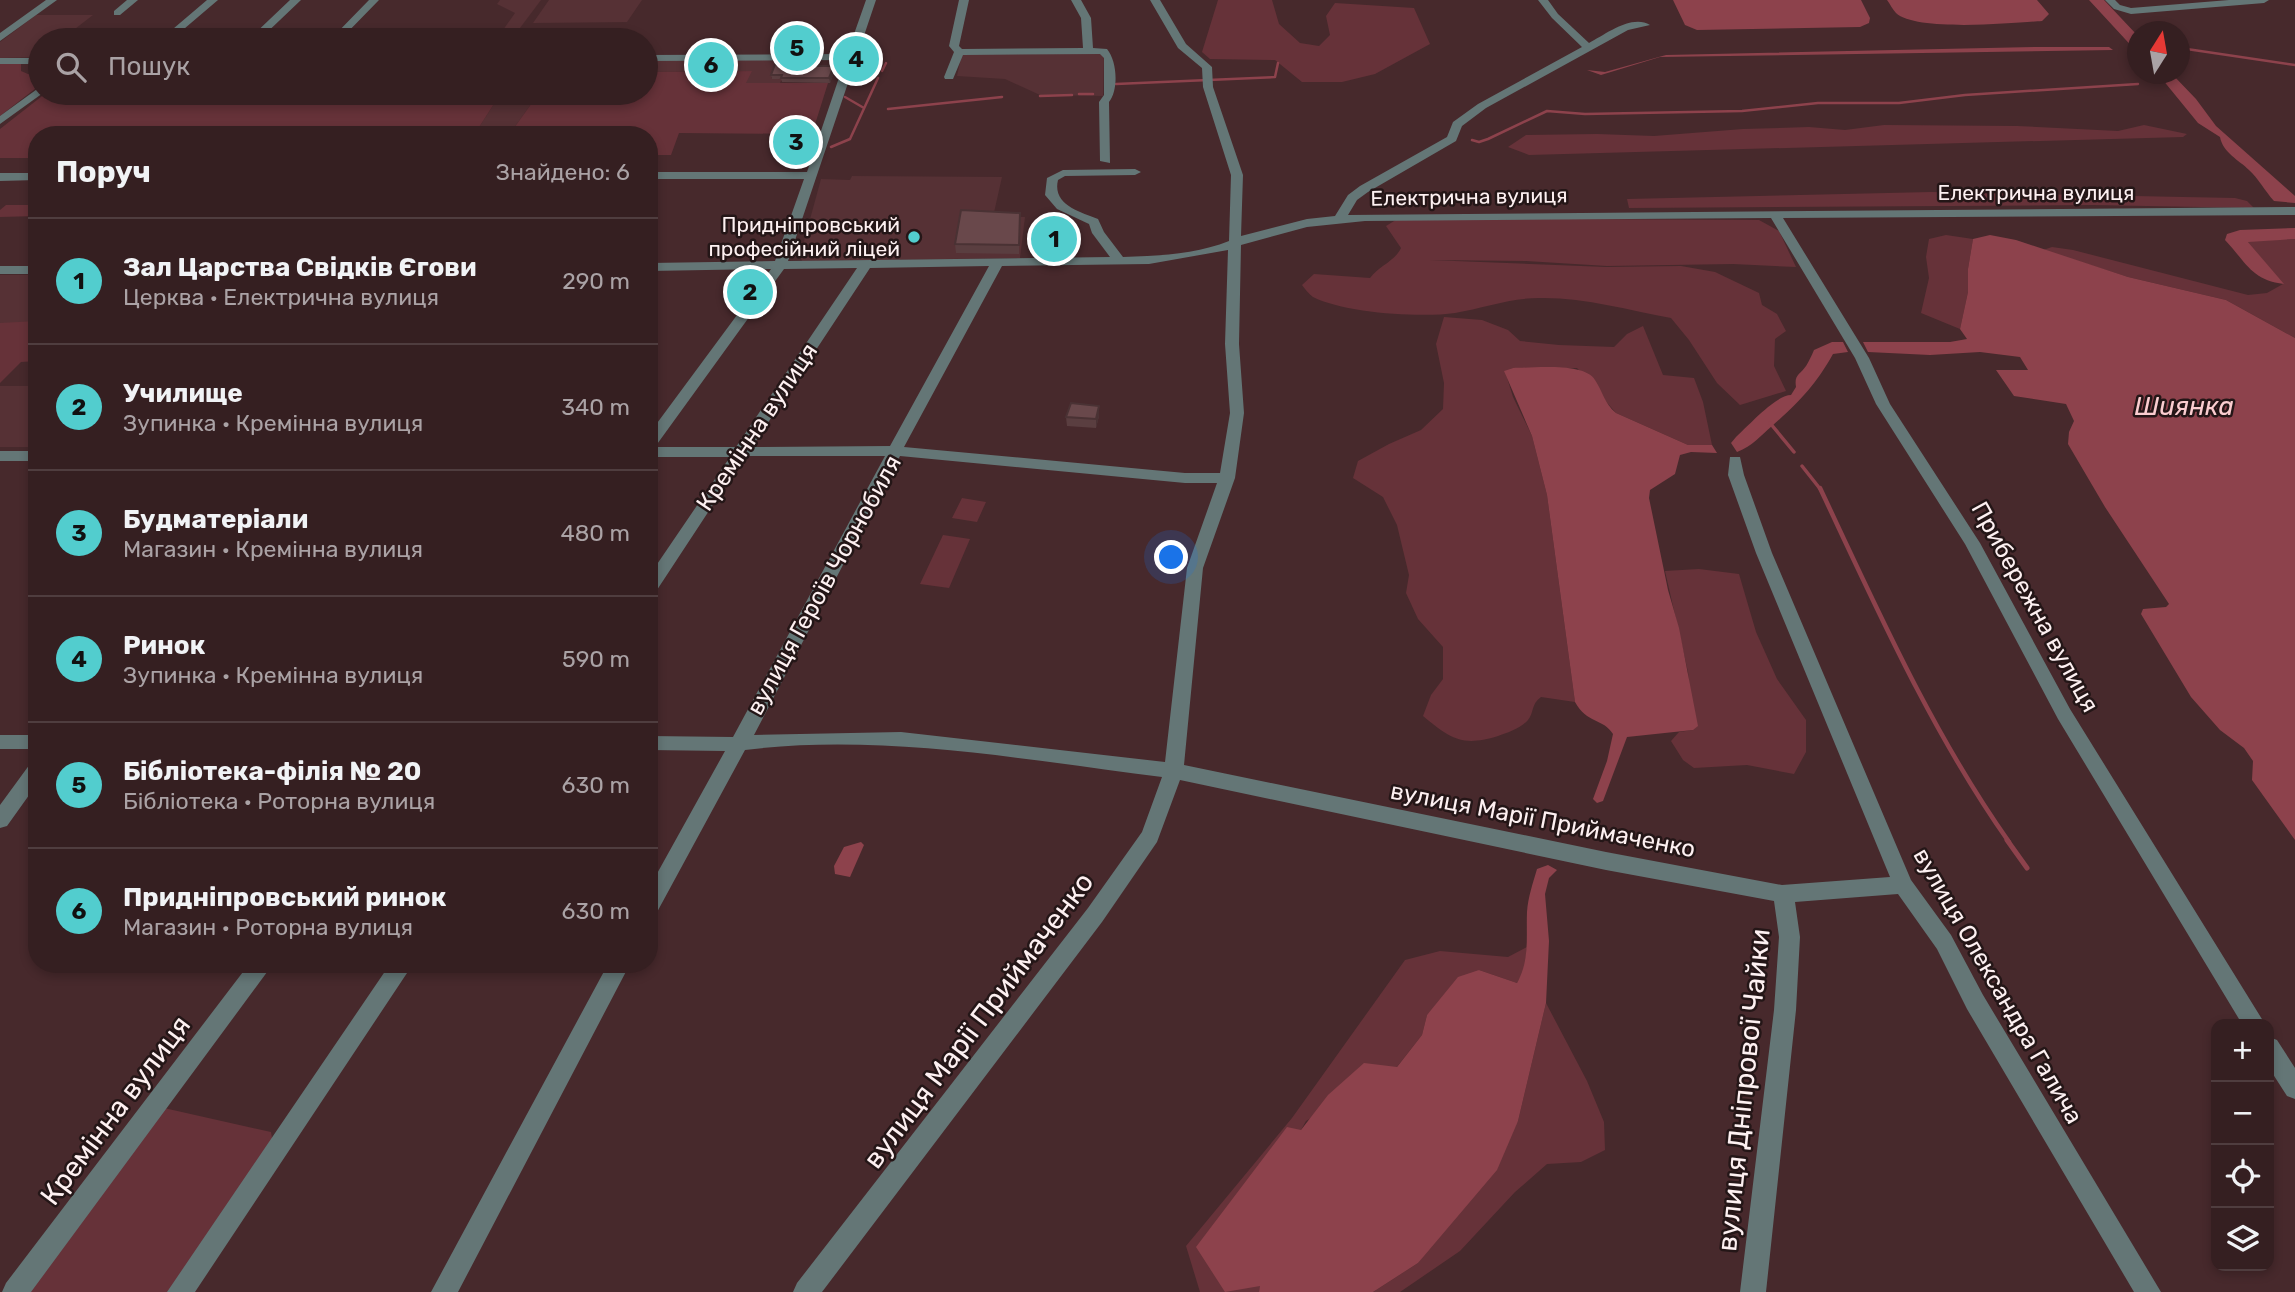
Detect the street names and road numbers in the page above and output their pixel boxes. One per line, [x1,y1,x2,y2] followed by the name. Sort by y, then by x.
[1937,180,2135,205] street label: Електрична вулиця
[1370,182,1568,211] street label: Електрична вулиця
[691,338,823,516] street label: Кремінна вулиця
[741,450,907,720] street label: вулиця Героїв Чорнобиля
[1965,497,2105,717] street label: Прибережна вулиця
[1388,777,1698,863] street label: вулиця Марії Приймаченко
[1908,843,2088,1129] street label: вулиця Олександра Галича
[856,866,1100,1175] street label: вулиця Марії Приймаченко
[1710,927,1777,1253] street label: вулиця Дніпрової Чайки
[33,1009,197,1212] street label: Кремінна вулиця

